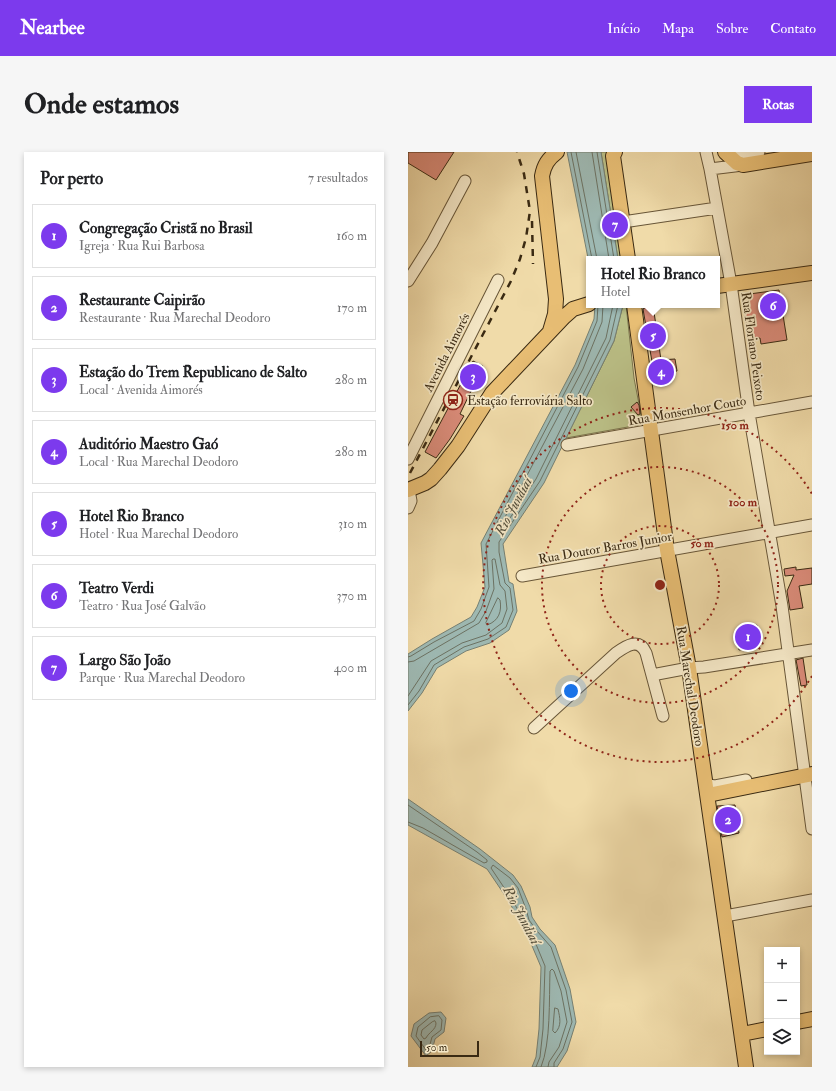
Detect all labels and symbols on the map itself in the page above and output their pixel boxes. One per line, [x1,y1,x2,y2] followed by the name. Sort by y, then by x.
[602,210,628,240] pin: 7
[737,291,769,401] street label: Rua Floriano Peixoto
[760,291,786,321] pin: 6
[420,310,474,395] street label: Avenida Aimorés
[640,321,666,351] pin: 5
[648,357,674,387] pin: 4
[460,362,486,392] pin: 3
[442,389,464,411] station icon: Estação ferroviária Salto
[467,393,592,409] place label: Estação ferroviária Salto
[627,393,747,429] street label: Rua Monsenhor Couto
[721,418,749,433] text: 150 m
[491,472,537,539] water label: Rio Jundiaí
[729,495,758,510] text: 100 m
[537,528,673,568] street label: Rua Doutor Barros Junior
[690,536,714,551] text: 50 m
[653,578,667,592] centre of rings
[735,622,761,652] pin: 1
[673,625,707,747] street label: Rua Marechal Deodoro
[561,681,581,701] your location
[715,805,741,835] pin: 2
[499,882,545,949] water label: Rio Jundiaí
[420,1039,479,1058] scale bar

